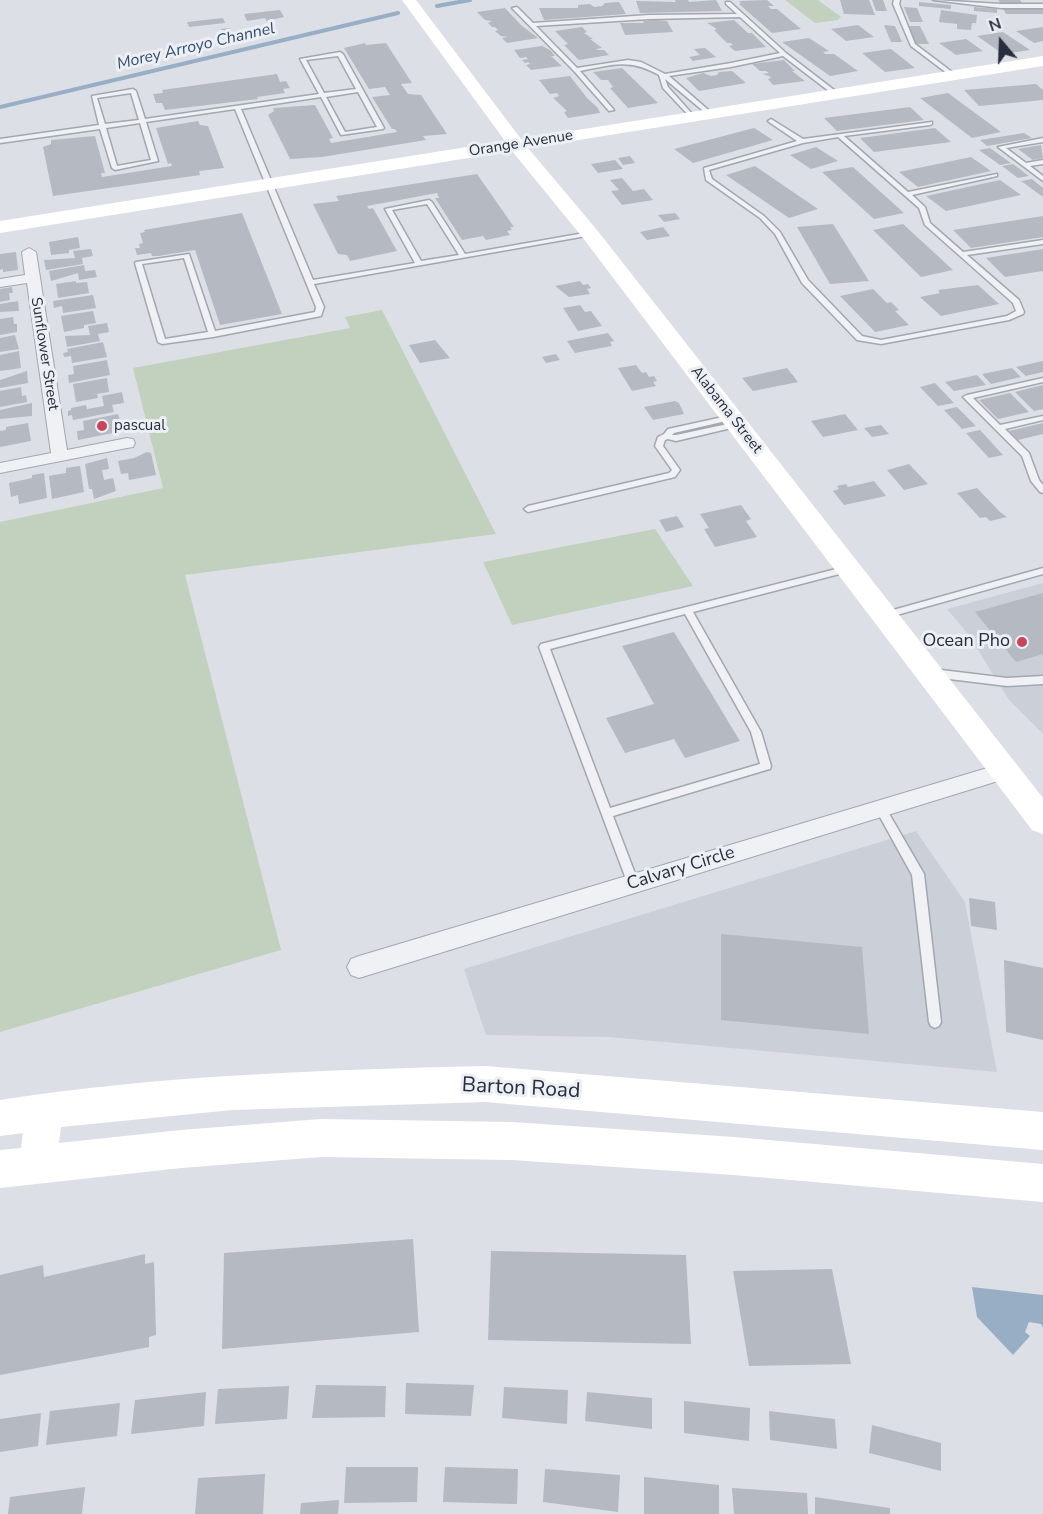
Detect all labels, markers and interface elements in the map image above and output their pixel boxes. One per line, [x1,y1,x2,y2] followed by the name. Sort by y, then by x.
[971,12,1031,72] north arrow
[986,13,1004,37] text: N
[115,19,277,75] water label: Morey Arroyo Channel
[468,127,574,161] street label: Orange Avenue
[26,296,62,412] street label: Sunflower Street
[686,363,766,457] street label: Alabama Street
[114,417,166,435] place label: pascual
[95,419,109,433] marker: pascual
[922,631,1010,653] place label: Ocean Pho
[1015,635,1029,649] marker: Ocean Pho
[624,842,738,896] street label: Calvary Circle
[461,1073,581,1105] street label: Barton Road

